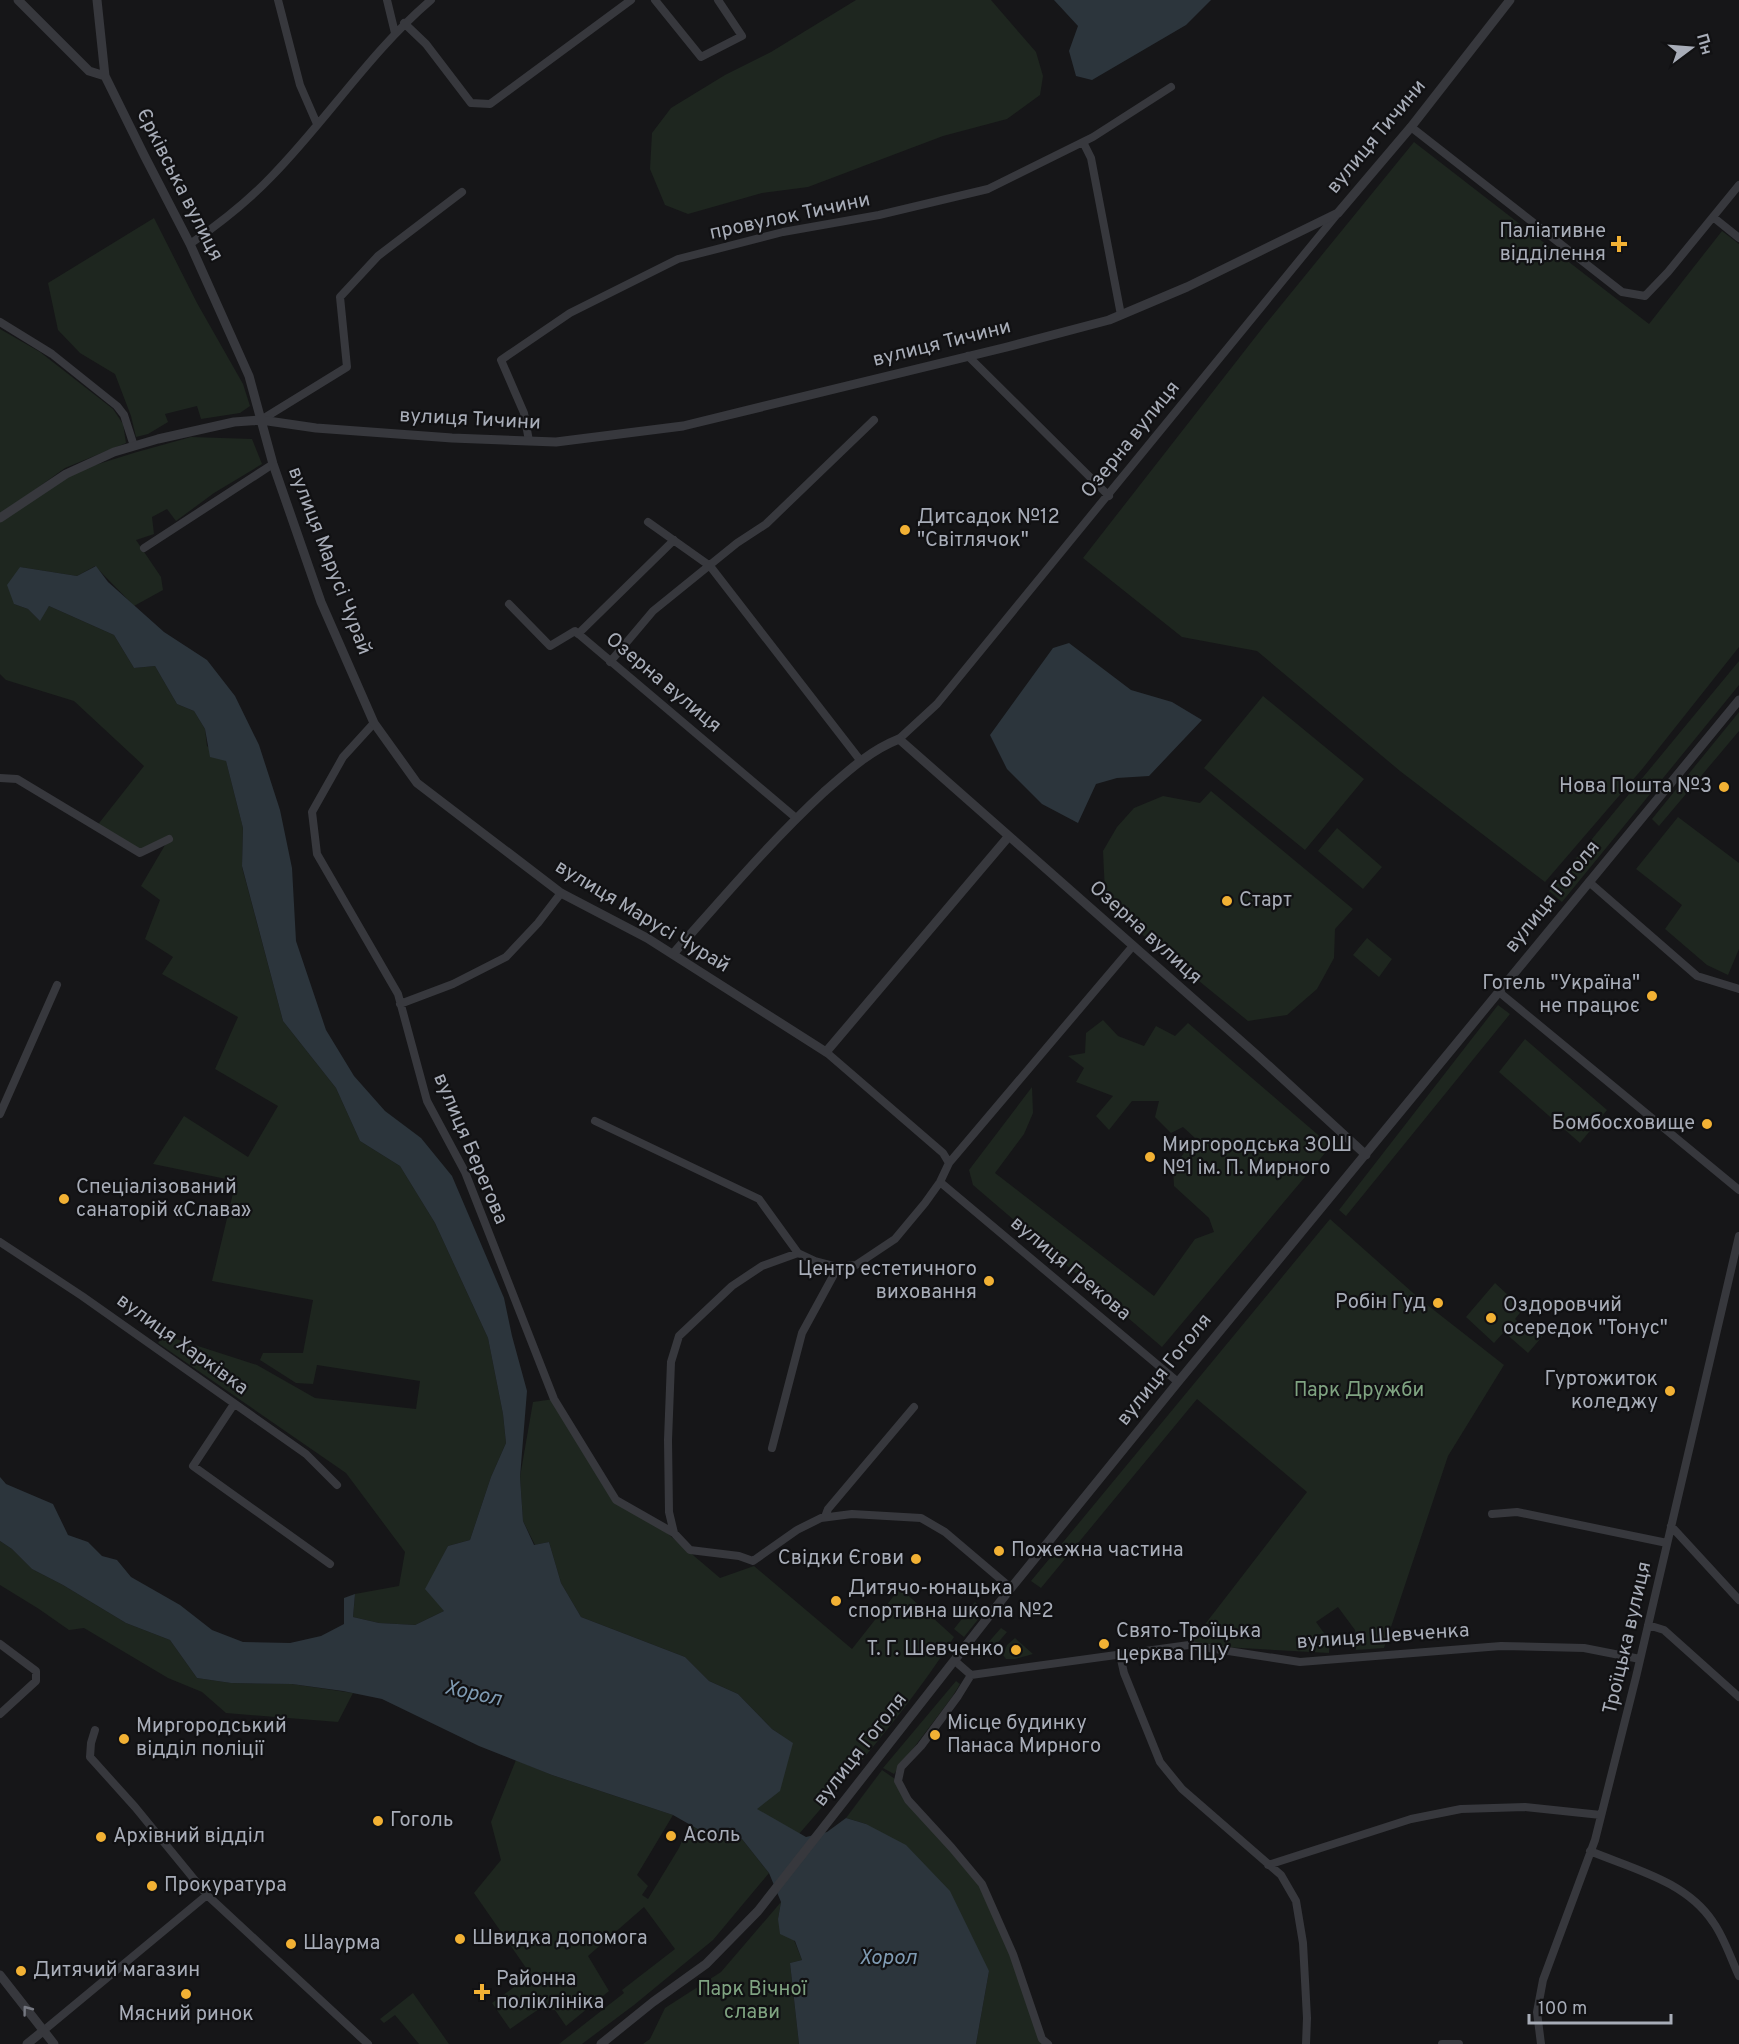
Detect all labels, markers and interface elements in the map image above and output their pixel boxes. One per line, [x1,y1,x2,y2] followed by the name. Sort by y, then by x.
[1661,18,1721,78] north arrow
[1691,31,1716,58] text: Пн
[1322,74,1432,200] street label: вулиця Тичини
[129,104,229,266] street label: Єрківська вулиця
[707,187,873,247] street label: провулок Тичини
[1499,219,1606,268] place label: Паліативне відділення
[1610,235,1628,253] marker: Паліативне відділення
[870,314,1014,374] street label: вулиця Тичини
[1076,376,1186,504] street label: Озерна вулиця
[399,403,541,437] street label: вулиця Тичини
[281,463,377,659] street label: вулиця Марусі Чурай
[917,505,1060,554] place label: Дитсадок №12 "Світлячок"
[898,523,912,537] marker: Дитсадок №12 "Світлячок"
[600,627,726,739] street label: Озерна вулиця
[1559,774,1712,800] place label: Нова Пошта №3
[1717,780,1731,794] marker: Нова Пошта №3
[1500,835,1606,959] street label: вулиця Гоголя
[550,854,734,980] street label: вулиця Марусі Чурай
[1083,875,1207,991] street label: Озерна вулиця
[1239,888,1292,914] place label: Старт
[1220,894,1234,908] marker: Старт
[1482,971,1640,1020] place label: Готель "Україна" не працює
[1645,989,1659,1003] marker: Готель "Україна" не працює
[426,1070,514,1228] street label: вулиця Берегова
[1552,1111,1695,1137] place label: Бомбосховище
[1700,1117,1714,1131] marker: Бомбосховище
[1162,1133,1352,1182] place label: Миргородська ЗОШ №1 ім. П. Мирного
[1143,1150,1157,1164] marker: Миргородська ЗОШ №1 ім. П. Мирного
[76,1175,251,1224] place label: Спеціалізований санаторій «Слава»
[57,1192,71,1206] marker: Спеціалізований санаторій «Слава»
[1004,1211,1136,1327] street label: вулиця Грекова
[798,1257,977,1306] place label: Центр естетичного виховання
[982,1274,996,1288] marker: Центр естетичного виховання
[111,1288,253,1402] street label: вулиця Харківка
[1335,1290,1426,1316] place label: Робін Гуд
[1503,1293,1668,1342] place label: Оздоровчий осередок "Тонус"
[1431,1296,1445,1310] marker: Робін Гуд
[1112,1308,1218,1432] street label: вулиця Гоголя
[1484,1311,1498,1325] marker: Оздоровчий осередок "Тонус"
[1544,1367,1658,1416] place label: Гуртожиток коледжу
[1294,1378,1424,1404] park label: Парк Дружби
[1663,1384,1677,1398] marker: Гуртожиток коледжу
[1011,1538,1184,1564] place label: Пожежна частина
[992,1544,1006,1558] marker: Пожежна частина
[778,1546,904,1572] place label: Свідки Єгови
[909,1552,923,1566] marker: Свідки Єгови
[1598,1559,1658,1717] street label: Троїцька вулиця
[848,1576,1054,1625] place label: Дитячо-юнацька спортивна школа №2
[829,1594,843,1608] marker: Дитячо-юнацька спортивна школа №2
[1296,1618,1470,1656] street label: вулиця Шевченка
[1116,1619,1261,1668] place label: Свято-Троїцька церква ПЦУ
[867,1637,1004,1663] place label: Т. Г. Шевченко
[1097,1637,1111,1651] marker: Свято-Троїцька церква ПЦУ
[1009,1643,1023,1657] marker: Т. Г. Шевченко
[442,1674,505,1714] water label: Хорол
[808,1688,914,1812] street label: вулиця Гоголя
[947,1711,1101,1760] place label: Місце будинку Панаса Мирного
[136,1714,287,1763] place label: Миргородський відділ поліції
[928,1728,942,1742] marker: Місце будинку Панаса Мирного
[117,1732,131,1746] marker: Миргородський відділ поліції
[390,1808,453,1834] place label: Гоголь
[371,1814,385,1828] marker: Гоголь
[683,1823,740,1849] place label: Асоль
[113,1824,265,1850] place label: Архівний відділ
[664,1829,678,1843] marker: Асоль
[94,1830,108,1844] marker: Архівний відділ
[164,1873,287,1899] place label: Прокуратура
[145,1879,159,1893] marker: Прокуратура
[472,1926,648,1952] place label: Швидка допомога
[303,1931,380,1957] place label: Шаурма
[453,1932,467,1946] marker: Швидка допомога
[284,1937,298,1951] marker: Шаурма
[859,1945,918,1972] water label: Хорол
[33,1958,200,1984] place label: Дитячий магазин
[14,1964,28,1978] marker: Дитячий магазин
[496,1967,604,2016] place label: Районна поліклініка
[697,1977,808,2026] park label: Парк Вічної слави
[473,1983,491,2001] marker: Районна поліклініка
[179,1987,193,2001] marker: Мясний ринок
[1529,1987,1672,2025] scale bar
[1538,1998,1587,2021] text: 100 m
[118,2002,254,2028] place label: Мясний ринок
[23,2005,34,2016] one-way arrow

